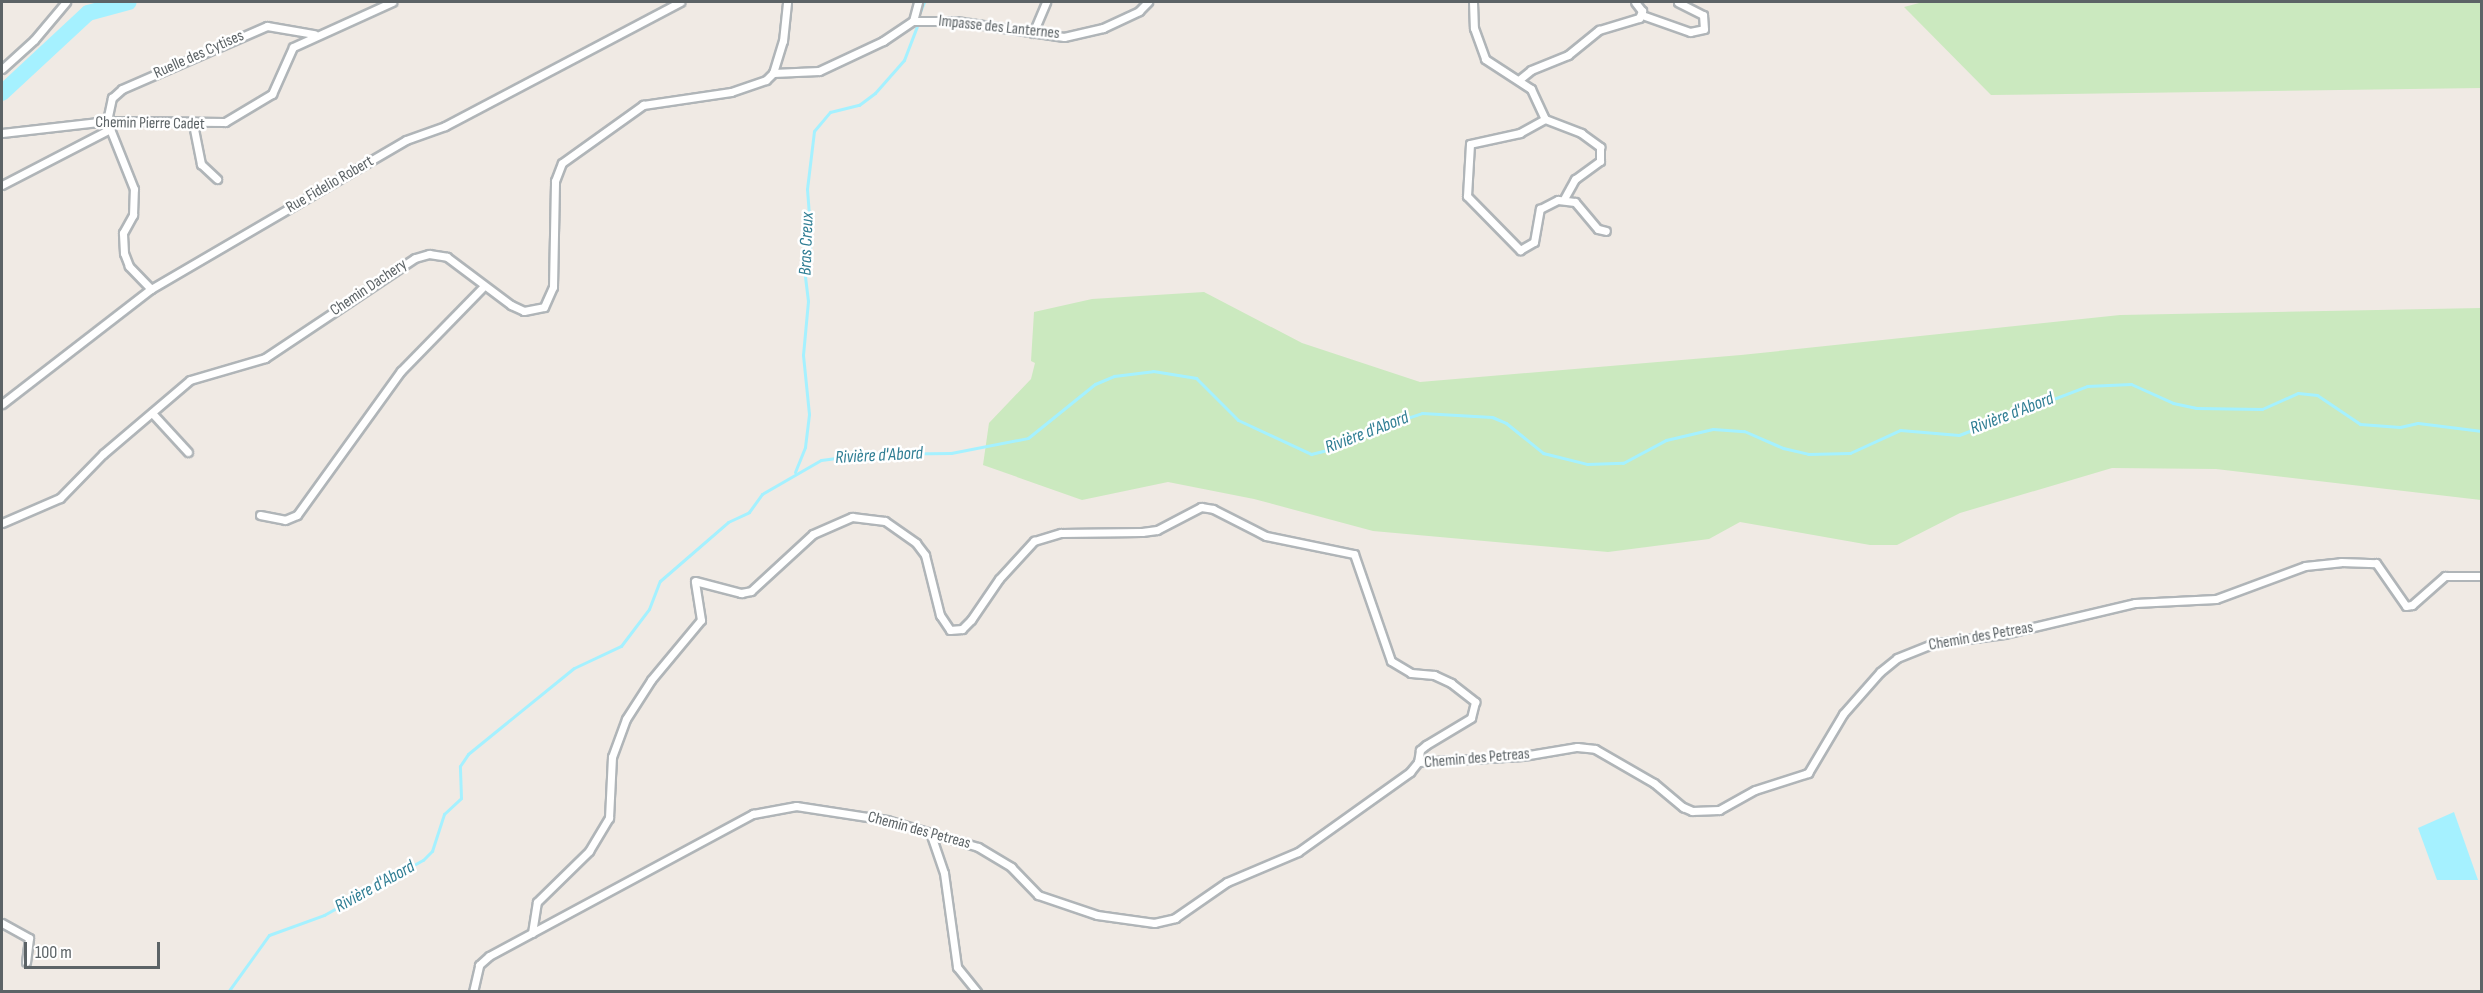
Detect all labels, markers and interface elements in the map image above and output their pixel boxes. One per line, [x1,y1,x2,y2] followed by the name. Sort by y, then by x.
[937,12,1061,44] street label: Impasse des Lanternes
[151,27,247,83] street label: Ruelle des Cytises
[95,113,205,135] street label: Chemin Pierre Cadet
[283,152,377,218] street label: Rue Fidelio Robert
[795,212,819,276] water label: Bras Creux
[327,255,411,321] street label: Chemin Dachery
[1967,388,2057,440] water label: Rivière d'Abord
[1322,407,1412,459] water label: Rivière d'Abord
[835,443,923,469] water label: Rivière d'Abord
[1927,618,2035,656] street label: Chemin des Petreas
[1423,745,1531,773] street label: Chemin des Petreas
[865,808,973,854] street label: Chemin des Petreas
[331,856,419,918] water label: Rivière d'Abord
[27,930,164,968] scale bar
[35,942,72,963] text: 100 m

